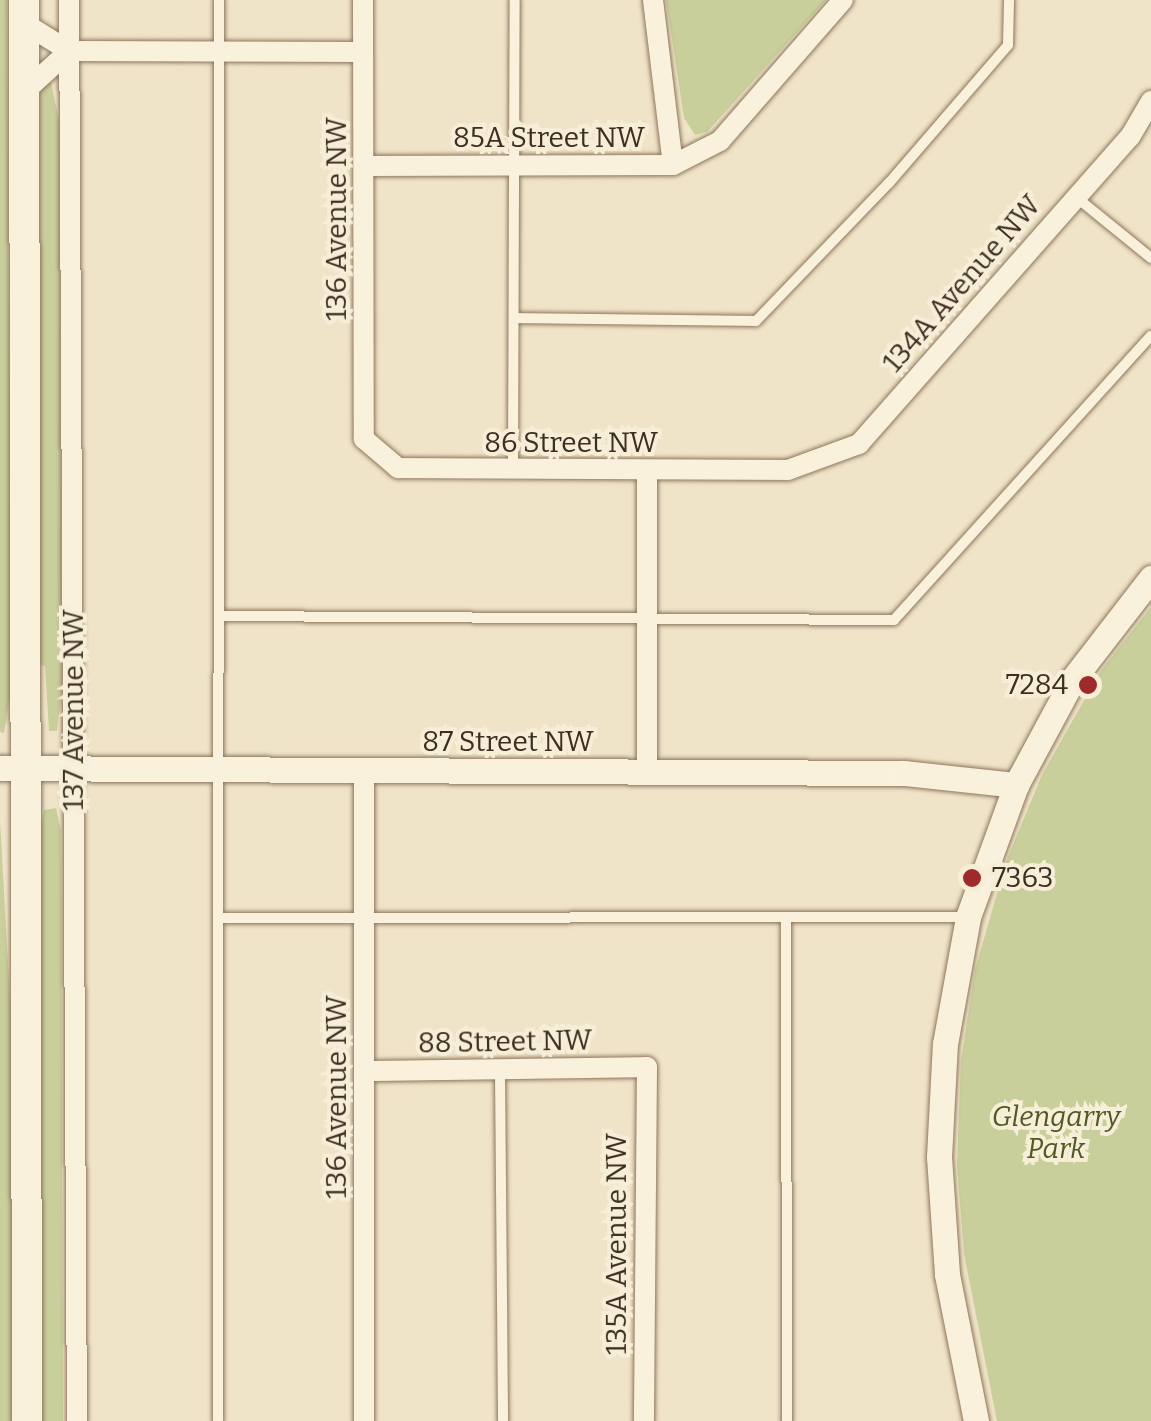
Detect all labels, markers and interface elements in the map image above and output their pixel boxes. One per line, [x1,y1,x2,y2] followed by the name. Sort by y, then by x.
[320,117,354,321] street label: 136 Avenue NW
[453,121,645,155] street label: 85A Street NW
[876,189,1048,379] street label: 134A Avenue NW
[484,426,658,460] street label: 86 Street NW
[57,609,91,811] street label: 137 Avenue NW
[1006,668,1068,702] place label: 7284
[1077,674,1099,696] marker: 7284
[422,725,594,759] street label: 87 Street NW
[992,861,1053,895] place label: 7363
[961,867,983,889] marker: 7363
[320,995,354,1199] street label: 136 Avenue NW
[418,1024,592,1060] street label: 88 Street NW
[992,1100,1120,1166] park label: Glengarry Park
[600,1133,634,1355] street label: 135A Avenue NW

